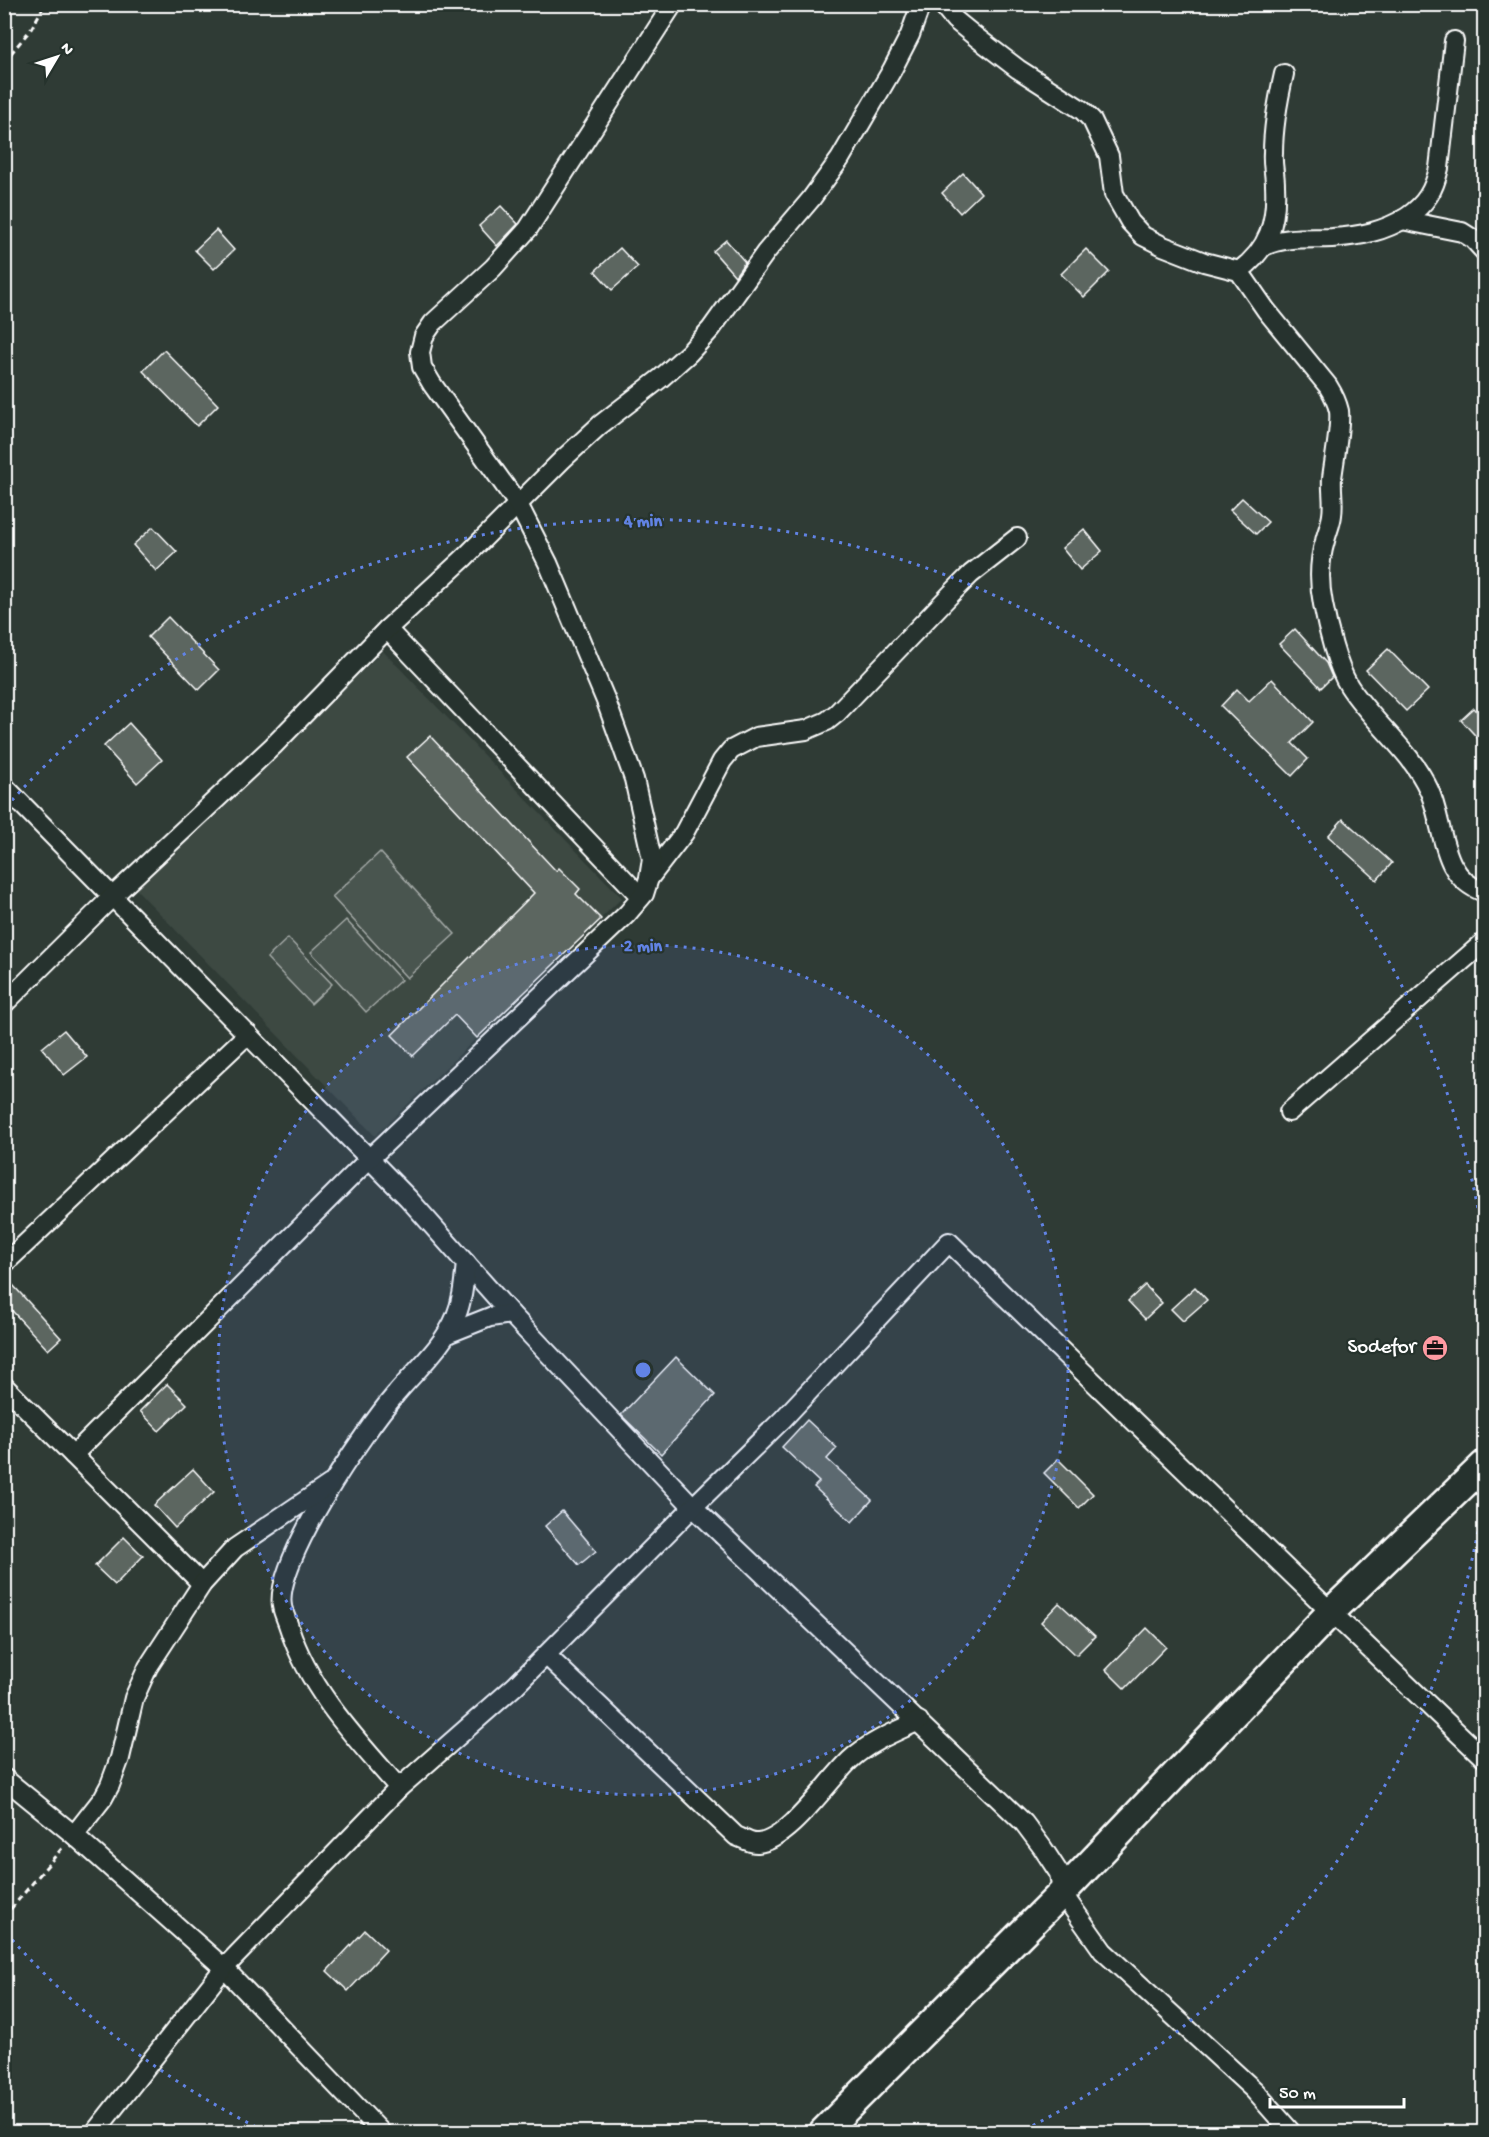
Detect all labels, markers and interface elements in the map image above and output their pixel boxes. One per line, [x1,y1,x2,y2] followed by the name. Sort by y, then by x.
[27,27,87,87] north arrow
[55,40,77,60] text: N
[623,512,662,533] text: 4 min
[624,937,663,958] text: 2 min
[1420,1333,1450,1363] office icon: Sodefor
[1347,1336,1418,1361] place label: Sodefor
[633,1360,653,1380] centre of rings
[1270,2071,1404,2109] scale bar
[1279,2084,1316,2105] text: 50 m

